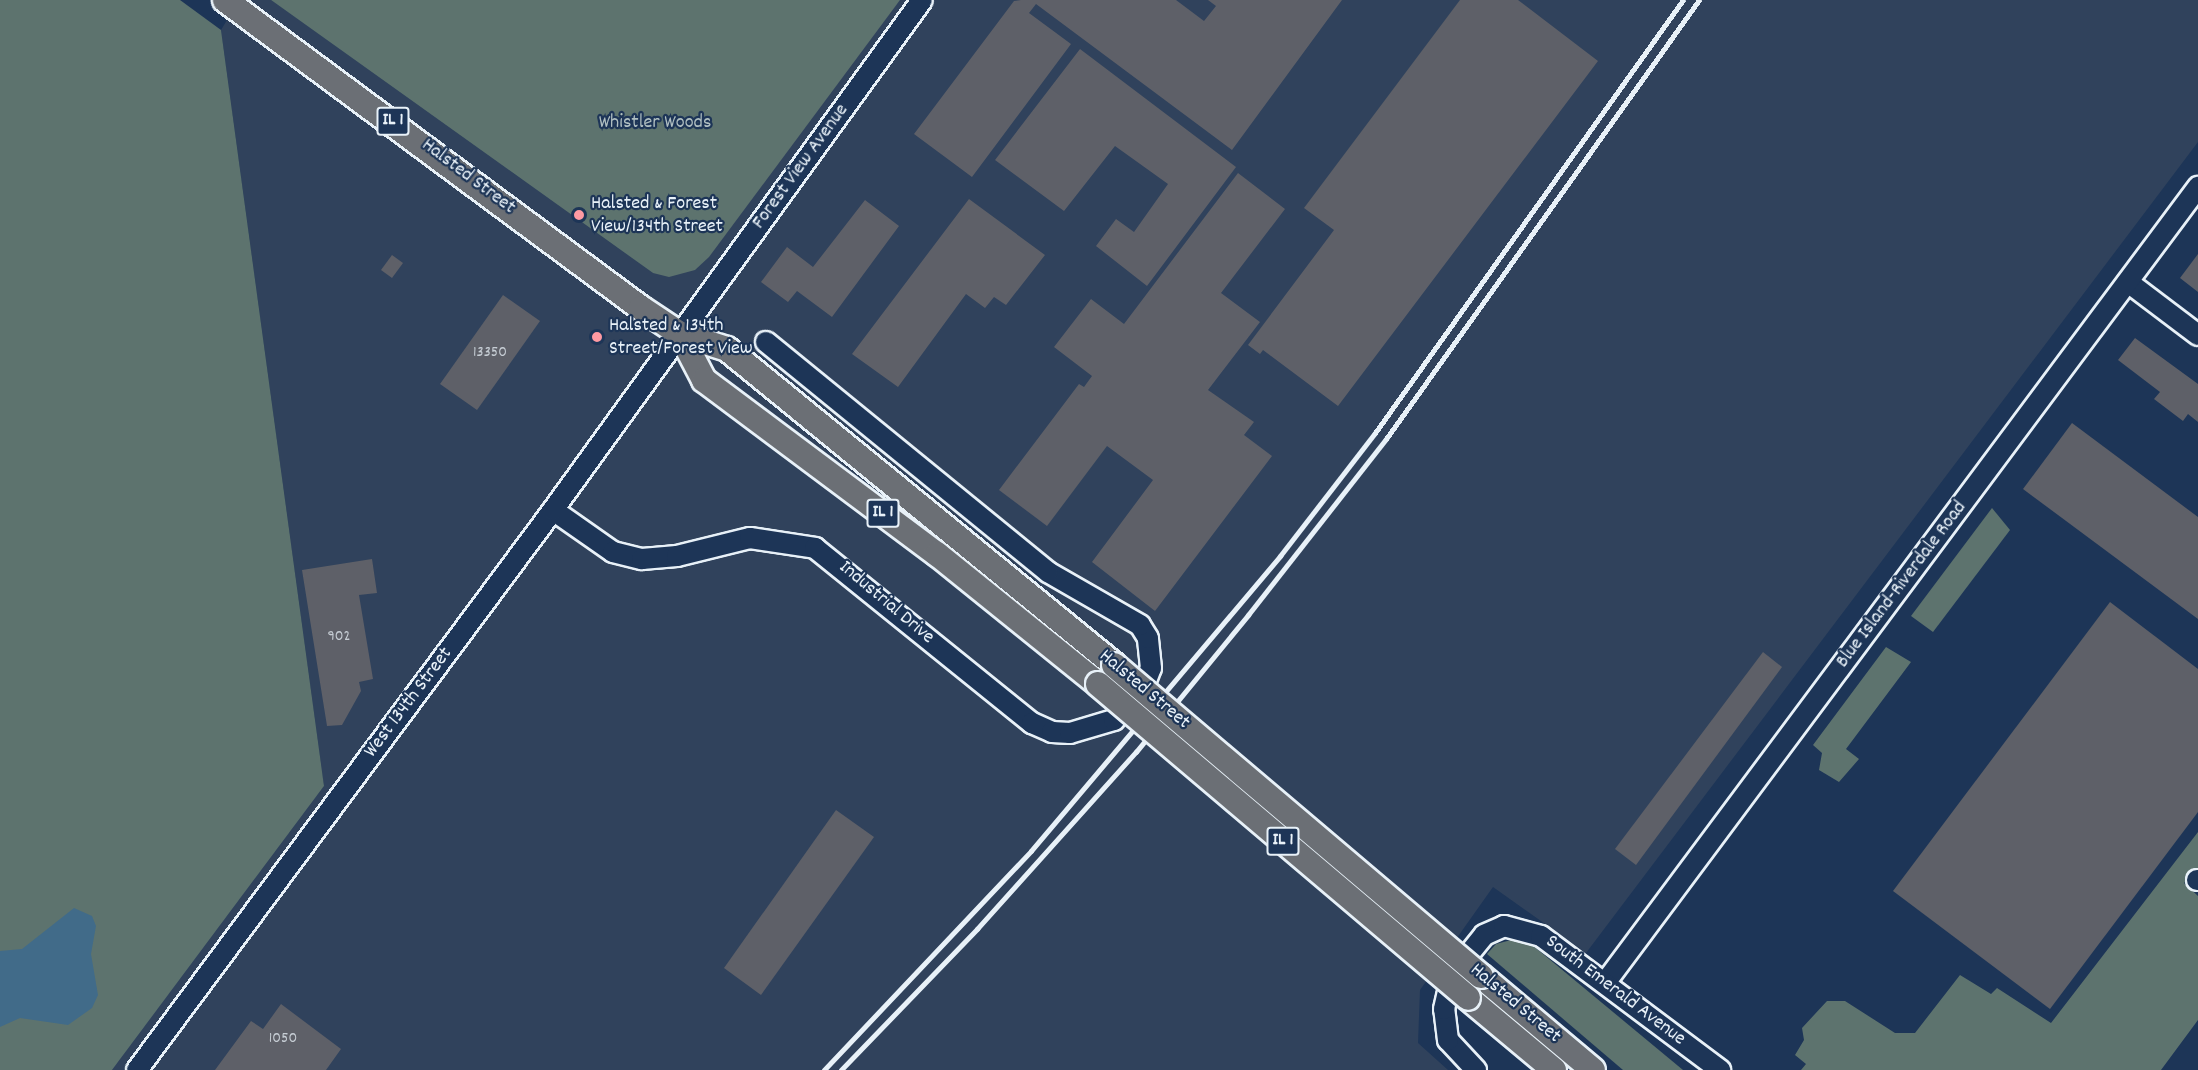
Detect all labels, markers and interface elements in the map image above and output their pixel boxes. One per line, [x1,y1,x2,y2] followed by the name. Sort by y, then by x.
[748,100,854,234] street label: Forest View Avenue
[375,106,411,136] road number: IL 1
[599,111,711,135] park label: Whistler Woods
[416,134,520,220] street label: Halsted Street
[591,192,723,239] place label: Halsted & Forest View/134th Street
[572,208,586,222] marker: Halsted & Forest View/134th Street
[609,314,753,361] place label: Halsted & 134th Street/Forest View
[590,330,604,344] marker: Halsted & 134th Street/Forest View
[473,343,507,363] house number: 13350
[1831,497,1973,673] street label: Blue Island-Riverdale Road
[865,498,901,528] road number: IL 1
[833,556,939,650] street label: Industrial Drive
[327,627,351,647] house number: 902
[360,643,458,763] street label: West 134th Street
[1094,645,1194,735] street label: Halsted Street
[1265,826,1301,856] road number: IL 1
[1540,930,1690,1052] street label: South Emerald Avenue
[1465,959,1565,1049] street label: Halsted Street
[269,1029,297,1049] house number: 1050

